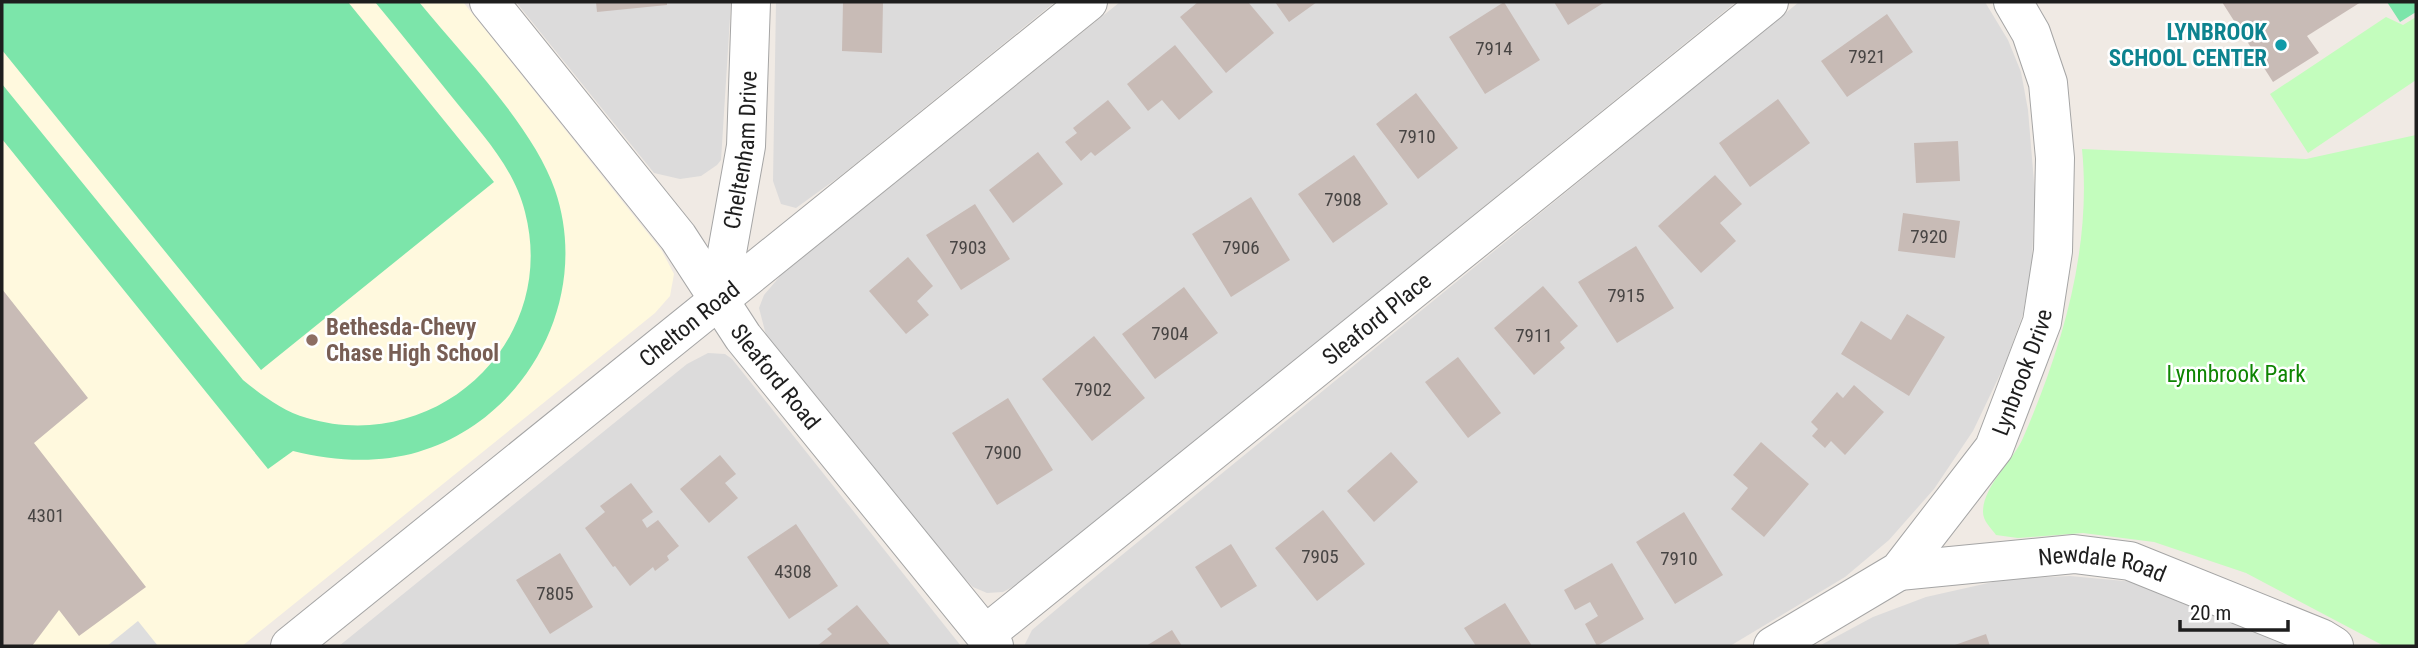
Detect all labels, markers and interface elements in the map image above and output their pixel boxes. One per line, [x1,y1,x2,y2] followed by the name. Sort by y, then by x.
[2109,19,2267,72] place label: LYNBROOK SCHOOL CENTER
[1475,37,1513,60] house number: 7914
[2273,37,2289,53] marker: LYNBROOK SCHOOL CENTER
[1848,45,1886,68] house number: 7921
[718,70,762,231] street label: Cheltenham Drive
[1398,125,1436,148] house number: 7910
[1324,188,1362,211] house number: 7908
[1910,225,1948,248] house number: 7920
[949,236,987,259] house number: 7903
[1222,236,1260,259] house number: 7906
[1317,267,1436,371] street label: Sleaford Place
[634,275,745,372] street label: Chelton Road
[1607,284,1645,307] house number: 7915
[1987,307,2057,439] street label: Lynbrook Drive
[326,314,499,367] place label: Bethesda-Chevy Chase High School
[725,319,826,435] street label: Sleaford Road
[1151,322,1189,345] house number: 7904
[1515,324,1553,347] house number: 7911
[304,332,320,348] marker: Bethesda-Chevy Chase High School
[2166,361,2306,388] park label: Lynnbrook Park
[1074,378,1112,401] house number: 7902
[984,441,1022,464] house number: 7900
[27,504,65,527] house number: 4301
[2037,540,2170,588] street label: Newdale Road
[1301,545,1339,568] house number: 7905
[1660,547,1698,570] house number: 7910
[774,560,812,583] house number: 4308
[536,582,574,605] house number: 7805
[2180,588,2288,632] scale bar
[2190,601,2231,625] text: 20 m

